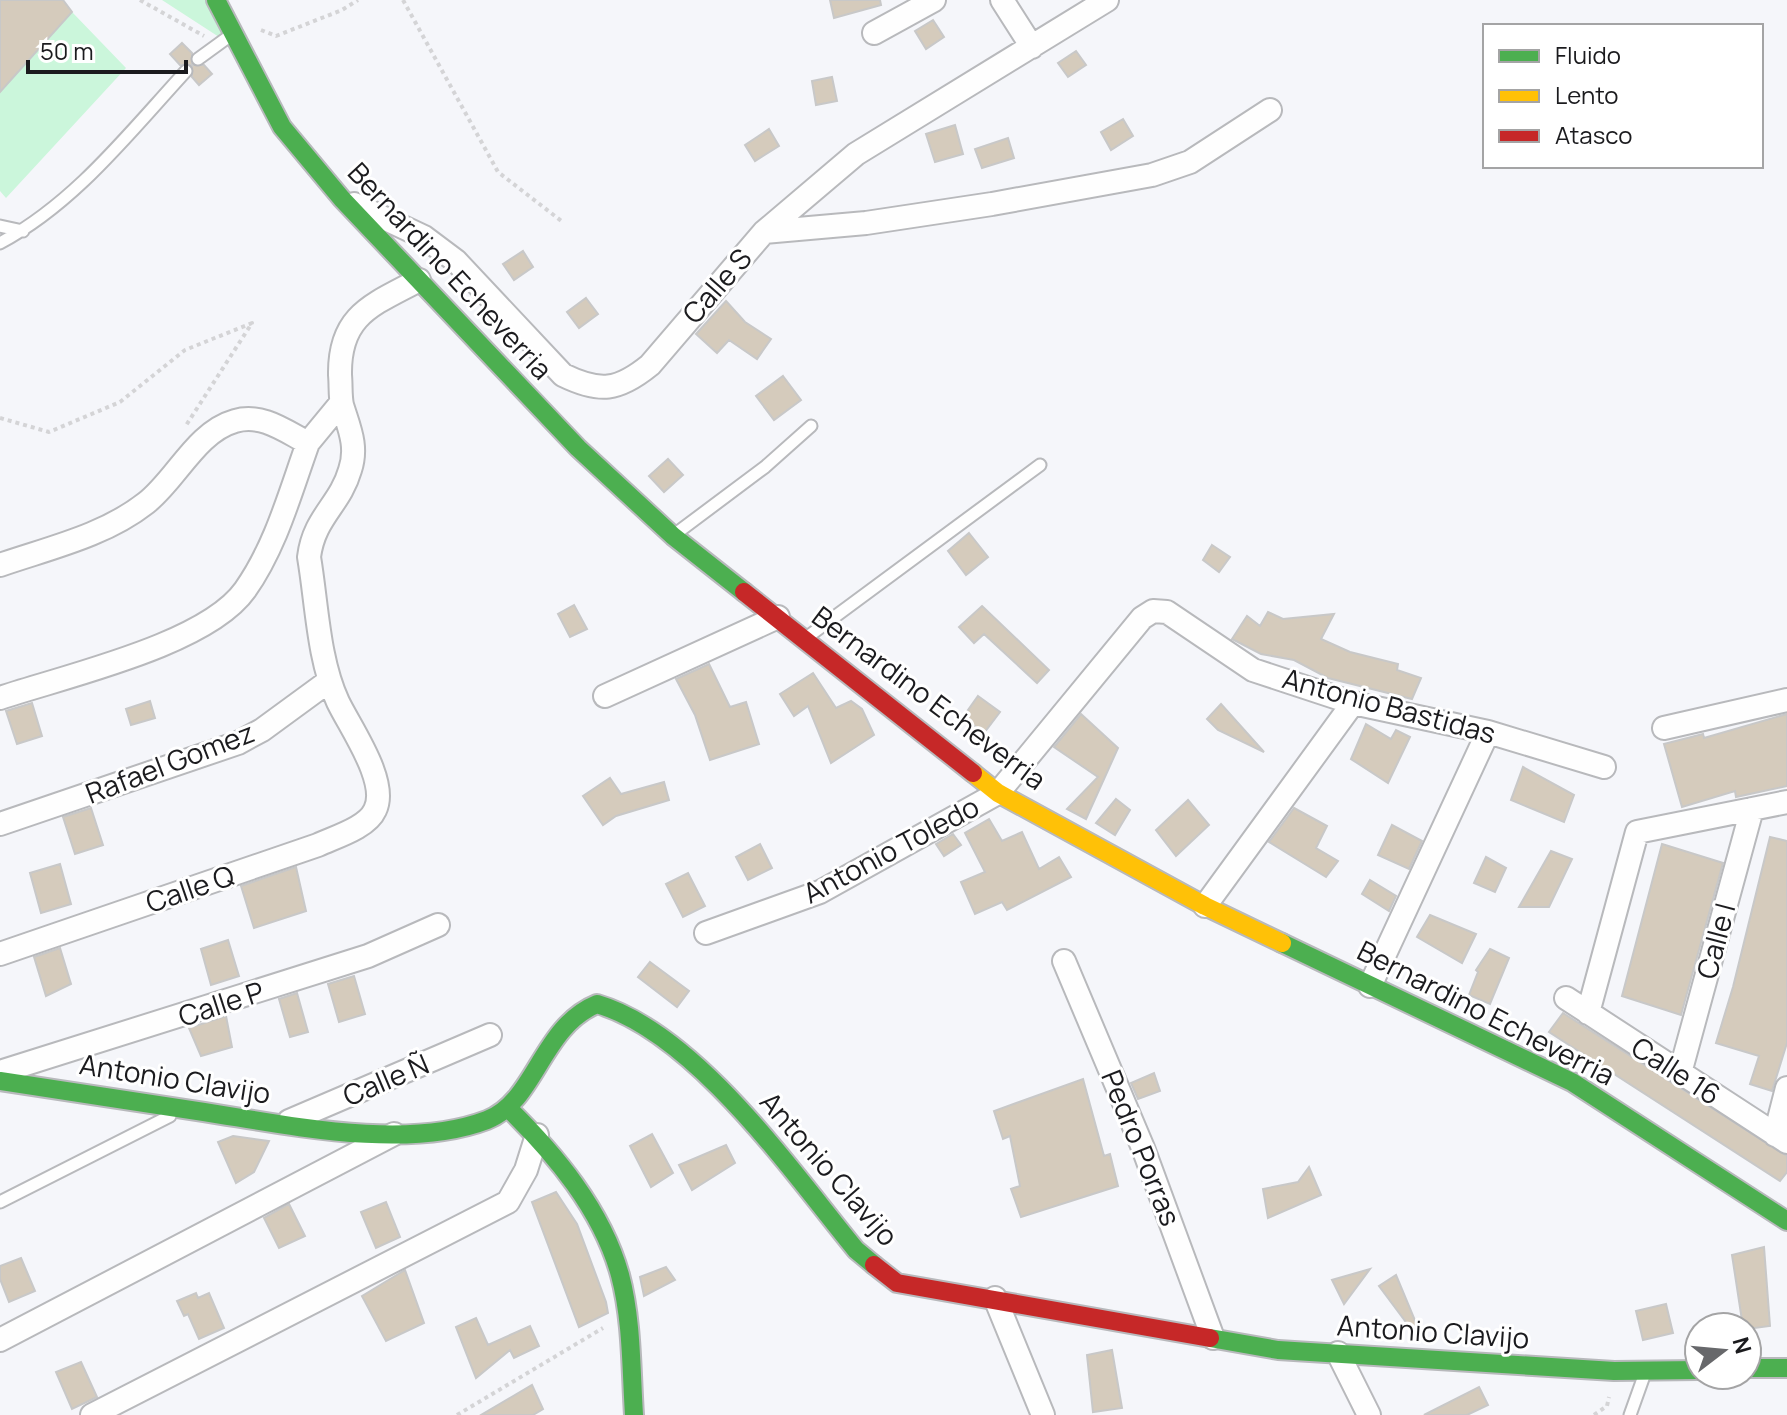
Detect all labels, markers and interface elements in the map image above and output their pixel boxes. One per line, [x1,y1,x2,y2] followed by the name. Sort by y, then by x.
[28,24,186,74] scale bar
[1483,24,1763,168] legend
[40,34,94,67] text: 50 m
[1555,38,1621,71] text: Fluido
[1555,78,1619,111] text: Lento
[1555,118,1632,151] text: Atasco
[340,154,561,387] street label: Bernardino Echeverria
[673,240,759,331] street label: Calle S
[805,597,1054,798] street label: Bernardino Echeverria
[1279,658,1500,752] street label: Antonio Bastidas
[80,712,260,812] street label: Rafael Gomez
[796,787,985,911] street label: Antonio Toledo
[141,855,239,921] street label: Calle Q
[1687,899,1743,983] street label: Calle I
[1351,931,1621,1093] street label: Bernardino Echeverria
[173,971,268,1035] street label: Calle P
[1625,1027,1728,1113] street label: Calle 16
[77,1044,273,1112] street label: Antonio Clavijo
[337,1044,434,1114] street label: Calle Ñ
[1093,1064,1190,1231] street label: Pedro Porras
[752,1083,907,1254] street label: Antonio Clavijo
[1336,1305,1531,1357] street label: Antonio Clavijo
[1683,1311,1763,1391] north arrow
[1726,1334,1759,1357] text: N

